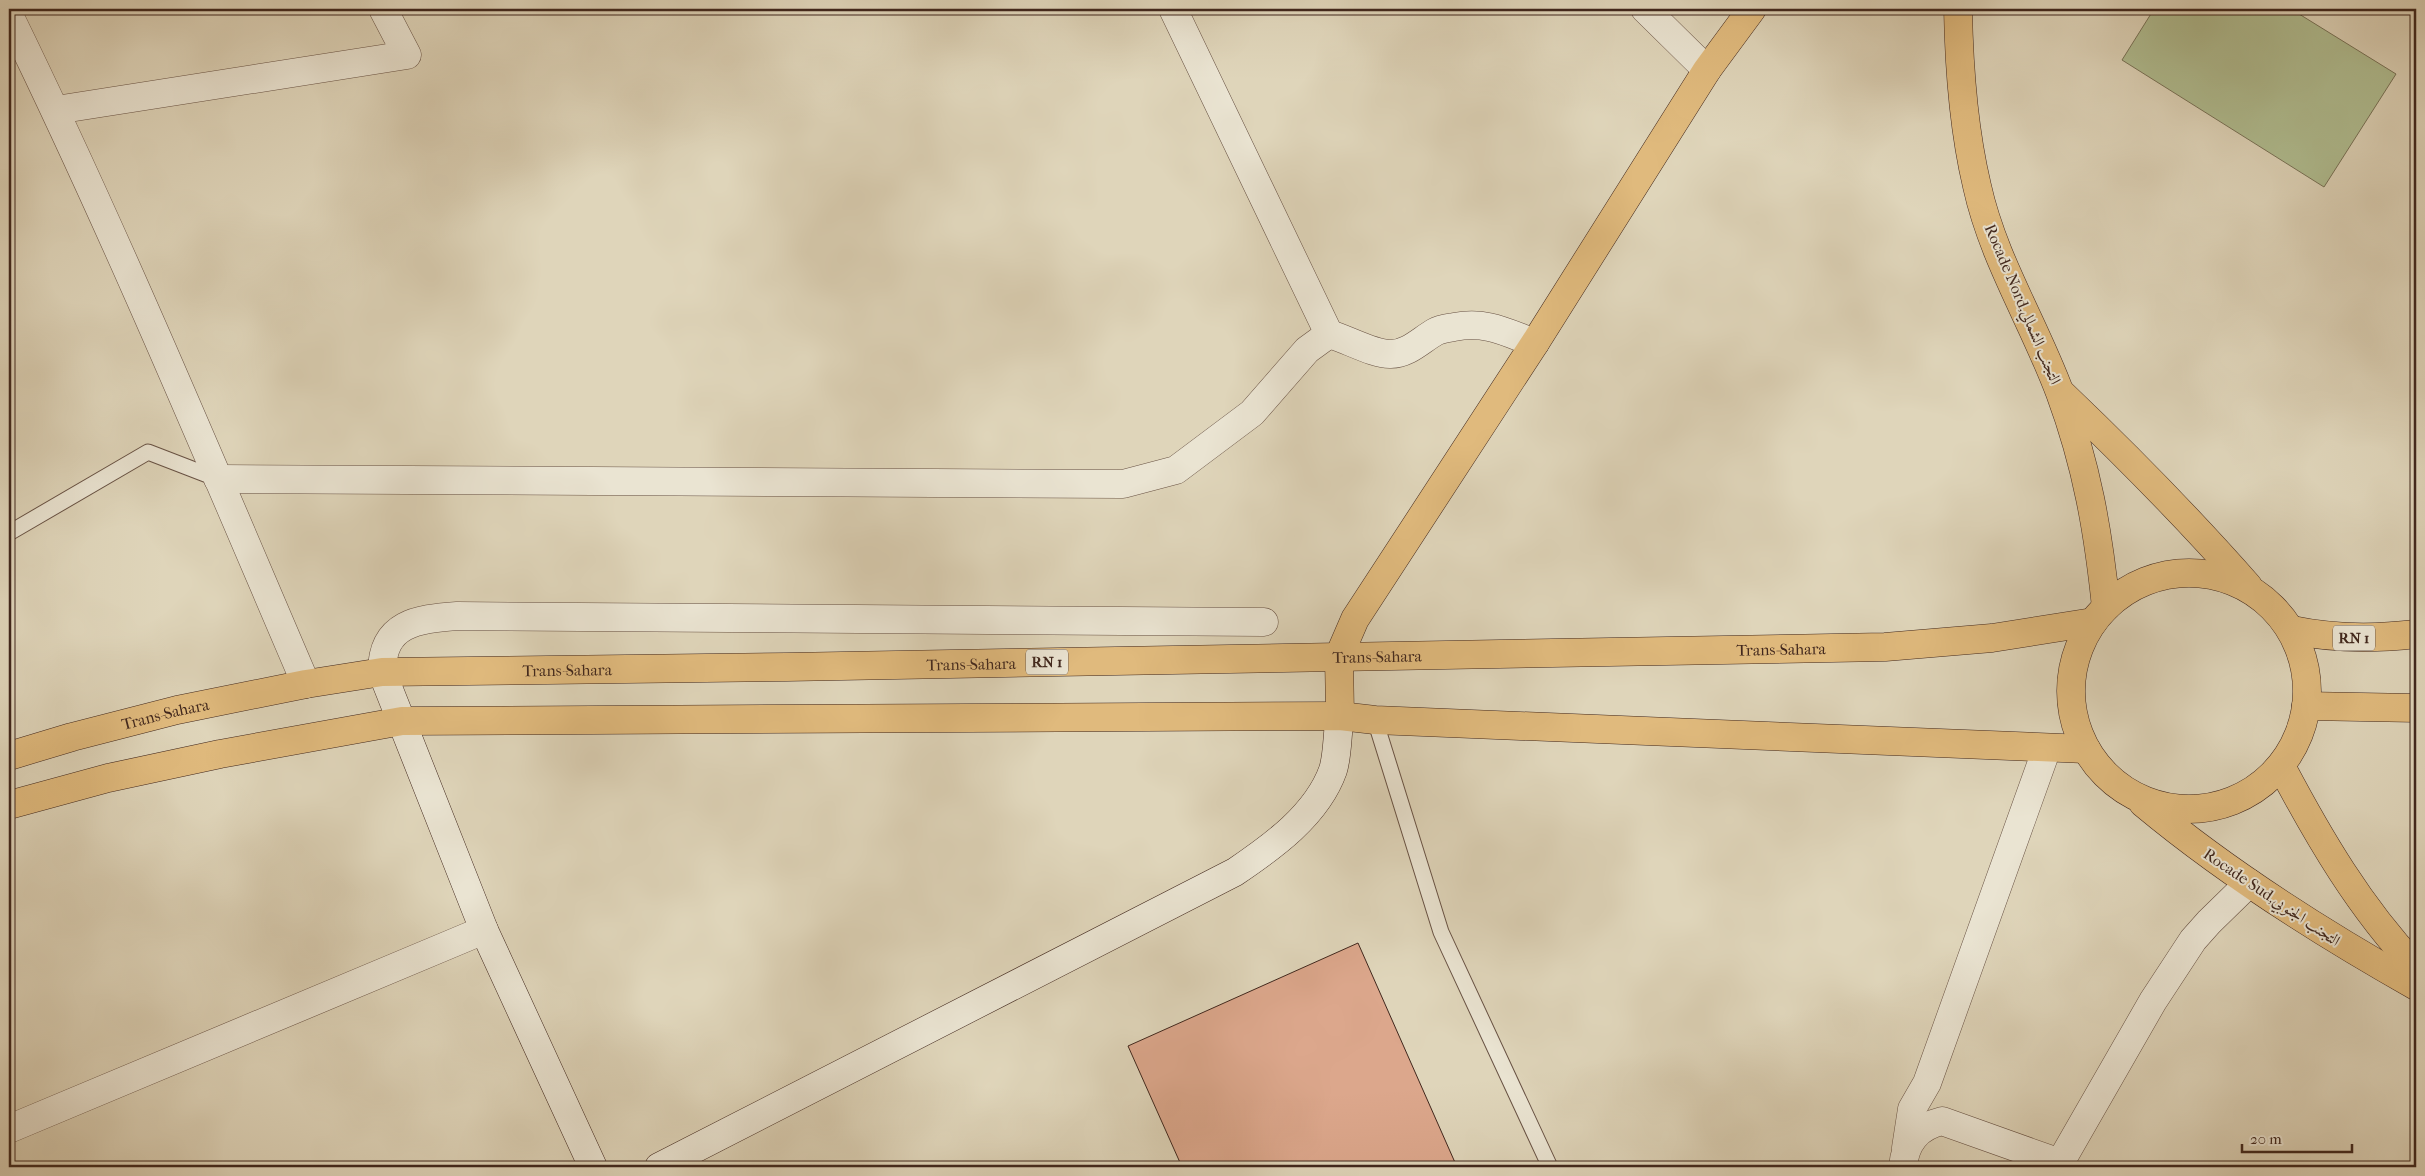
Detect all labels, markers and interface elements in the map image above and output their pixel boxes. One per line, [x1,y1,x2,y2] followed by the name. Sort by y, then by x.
[1978,221,2065,388] street label: Rocade Nord,التجنب الشمالي
[2333,626,2375,650] road number: RN 1
[1736,639,1827,659] street label: Trans-Sahara
[1332,646,1423,667] street label: Trans-Sahara
[1026,650,1068,674] road number: RN 1
[926,653,1017,674] street label: Trans-Sahara
[522,660,613,680] street label: Trans-Sahara
[119,694,211,733] street label: Trans-Sahara
[2198,844,2344,952] street label: Rocade Sud,التجنب الجنوبي
[2242,1121,2352,1153] scale bar
[2250,1130,2282,1148] text: 20 m

